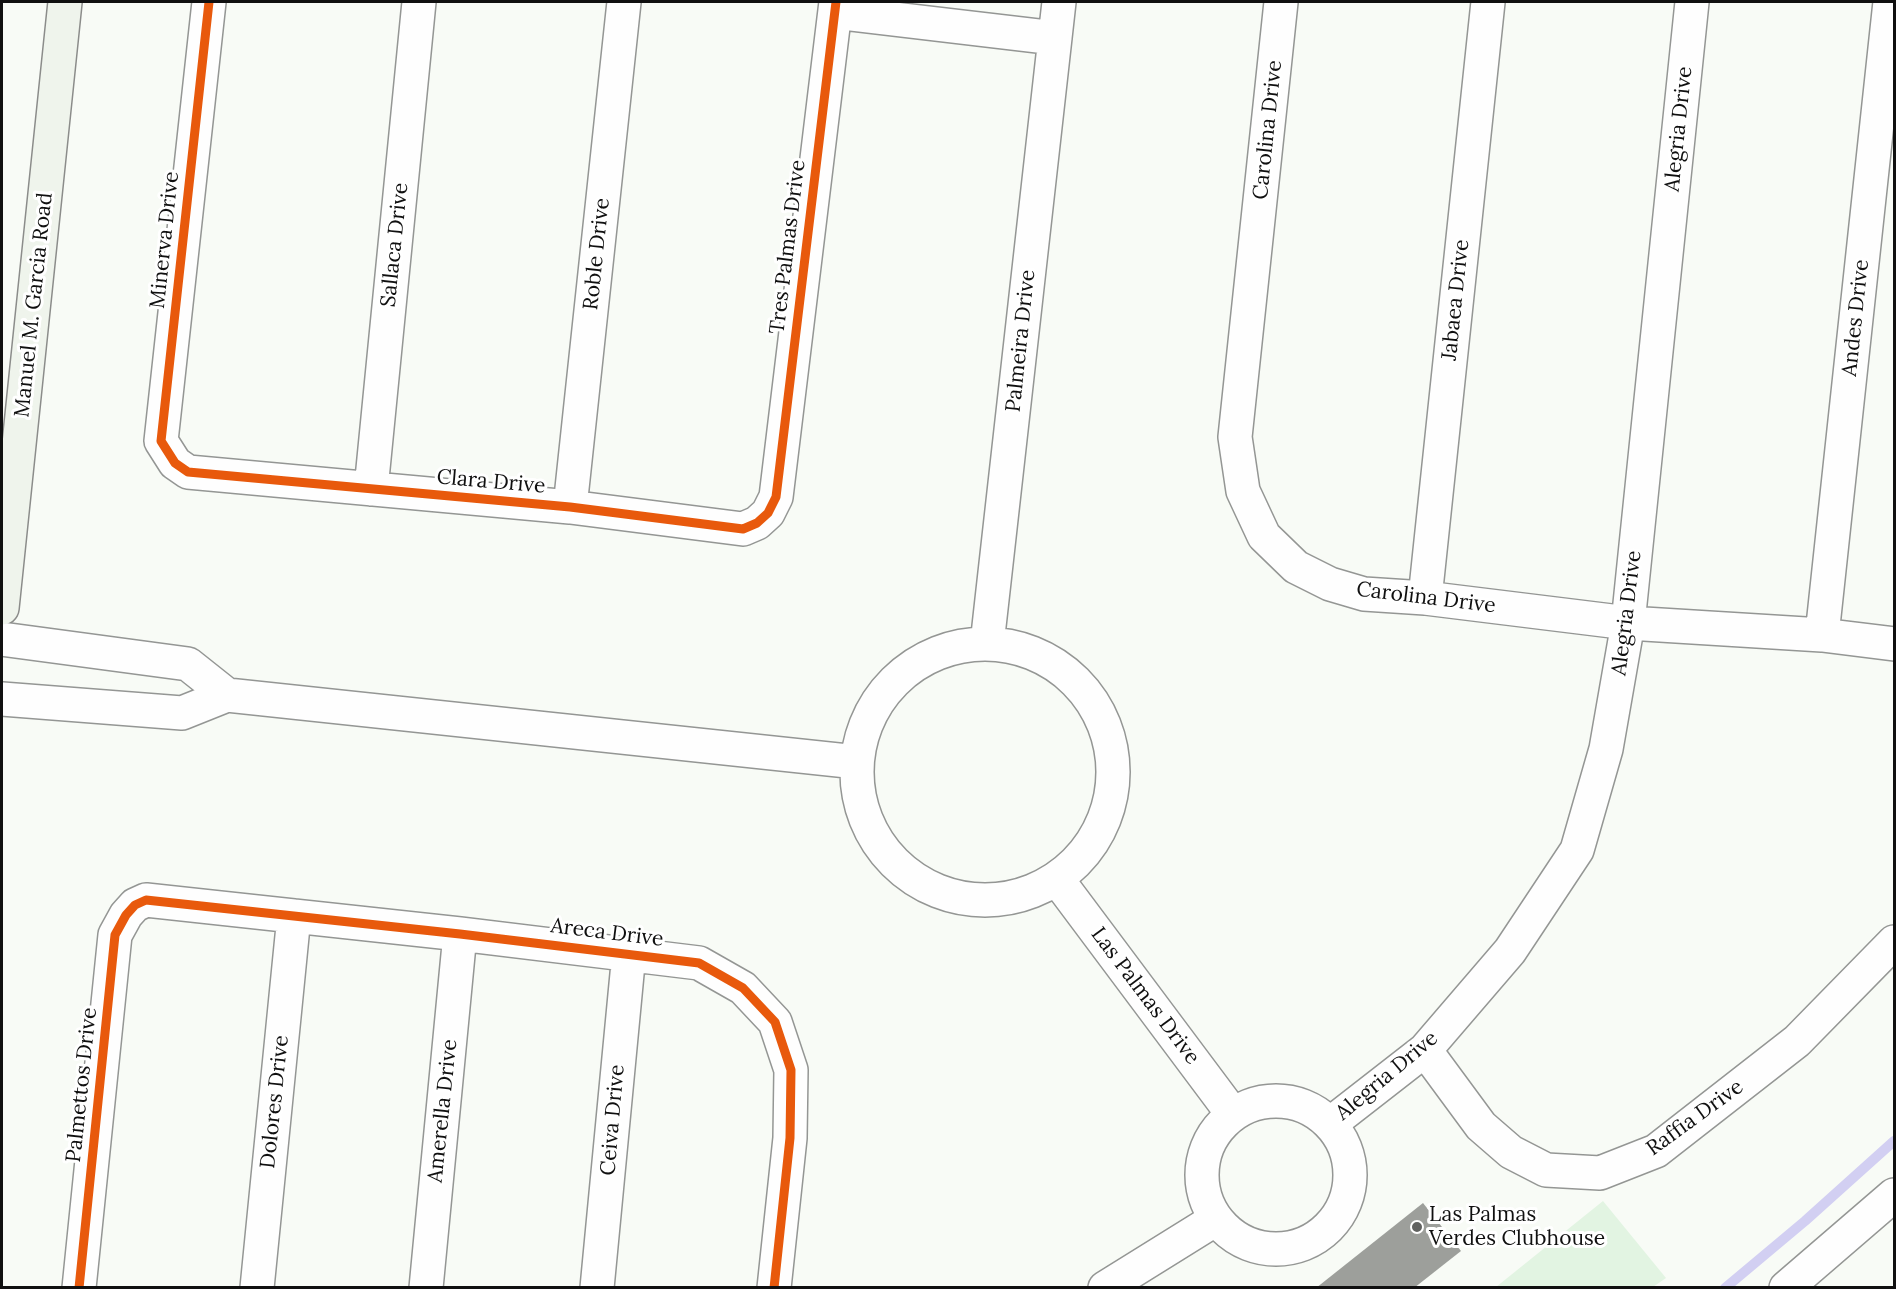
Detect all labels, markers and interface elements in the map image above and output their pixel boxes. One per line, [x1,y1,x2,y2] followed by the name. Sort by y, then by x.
[1248,59,1288,201] street label: Carolina Drive
[1660,65,1698,193] street label: Alegria Drive
[765,159,811,335] street label: Tres Palmas Drive
[145,170,185,310] street label: Minerva Drive
[376,182,414,308] street label: Sallaca Drive
[10,191,58,419] street label: Manuel M. Garcia Road
[579,197,615,311] street label: Roble Drive
[1437,238,1475,362] street label: Jabaea Drive
[1837,258,1875,378] street label: Andes Drive
[1001,269,1041,413] street label: Palmeira Drive
[436,465,546,499] street label: Clara Drive
[1607,549,1647,677] street label: Alegria Drive
[1355,577,1497,619] street label: Carolina Drive
[549,914,665,952] street label: Areca Drive
[1085,922,1205,1070] street label: Las Palmas Drive
[61,1006,103,1164] street label: Palmettos Drive
[1331,1026,1443,1126] street label: Alegria Drive
[255,1034,295,1170] street label: Dolores Drive
[423,1038,463,1184] street label: Amerella Drive
[596,1063,630,1177] street label: Ceiva Drive
[1642,1075,1748,1161] street label: Raffia Drive
[1429,1202,1605,1252] place label: Las Palmas Verdes Clubhouse
[1410,1220,1424,1234] marker: Las Palmas Verdes Clubhouse

